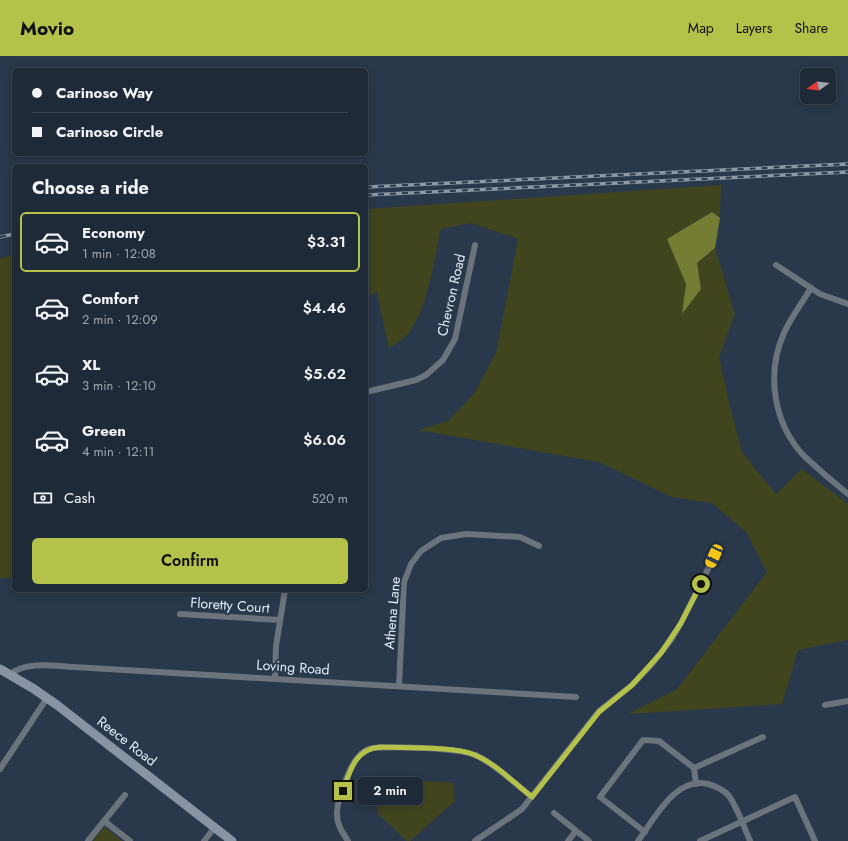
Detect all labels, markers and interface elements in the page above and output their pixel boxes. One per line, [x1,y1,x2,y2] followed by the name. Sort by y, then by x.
[20,15,74,42] text: Movio
[688,18,714,38] text: Map
[736,18,772,38] text: Layers
[794,18,828,38] text: Share
[800,68,836,104] north arrow
[800,68,836,104] map controls
[56,82,153,104] text: Carinoso Way
[56,121,163,143] text: Carinoso Circle
[32,175,149,201] text: Choose a ride
[82,222,145,244] text: Economy
[34,224,70,260] icon: car
[307,231,346,253] text: $3.31
[82,244,156,263] text: 1 min · 12:08
[432,252,470,338] street label: Chevron Road
[82,288,139,310] text: Comfort
[34,290,70,326] icon: car
[303,297,346,319] text: $4.46
[82,310,158,329] text: 2 min · 12:09
[82,354,100,376] text: XL
[34,356,70,392] icon: car
[304,363,346,385] text: $5.62
[82,376,156,395] text: 3 min · 12:10
[82,420,126,442] text: Green
[34,422,70,458] icon: car
[303,429,346,451] text: $6.06
[82,442,154,461] text: 4 min · 12:11
[32,487,54,509] icon: cash
[64,487,95,509] text: Cash
[311,489,348,508] text: 520 m
[32,538,348,584] button: Confirm
[703,543,725,569] car
[692,575,710,593] route start
[379,576,405,650] street label: Athena Lane
[190,592,271,618] street label: Floretty Court
[256,654,330,680] street label: Loving Road
[93,711,161,771] street label: Reece Road
[357,777,423,805] callout: 2 min
[373,781,407,800] text: 2 min
[334,782,352,800] route end

